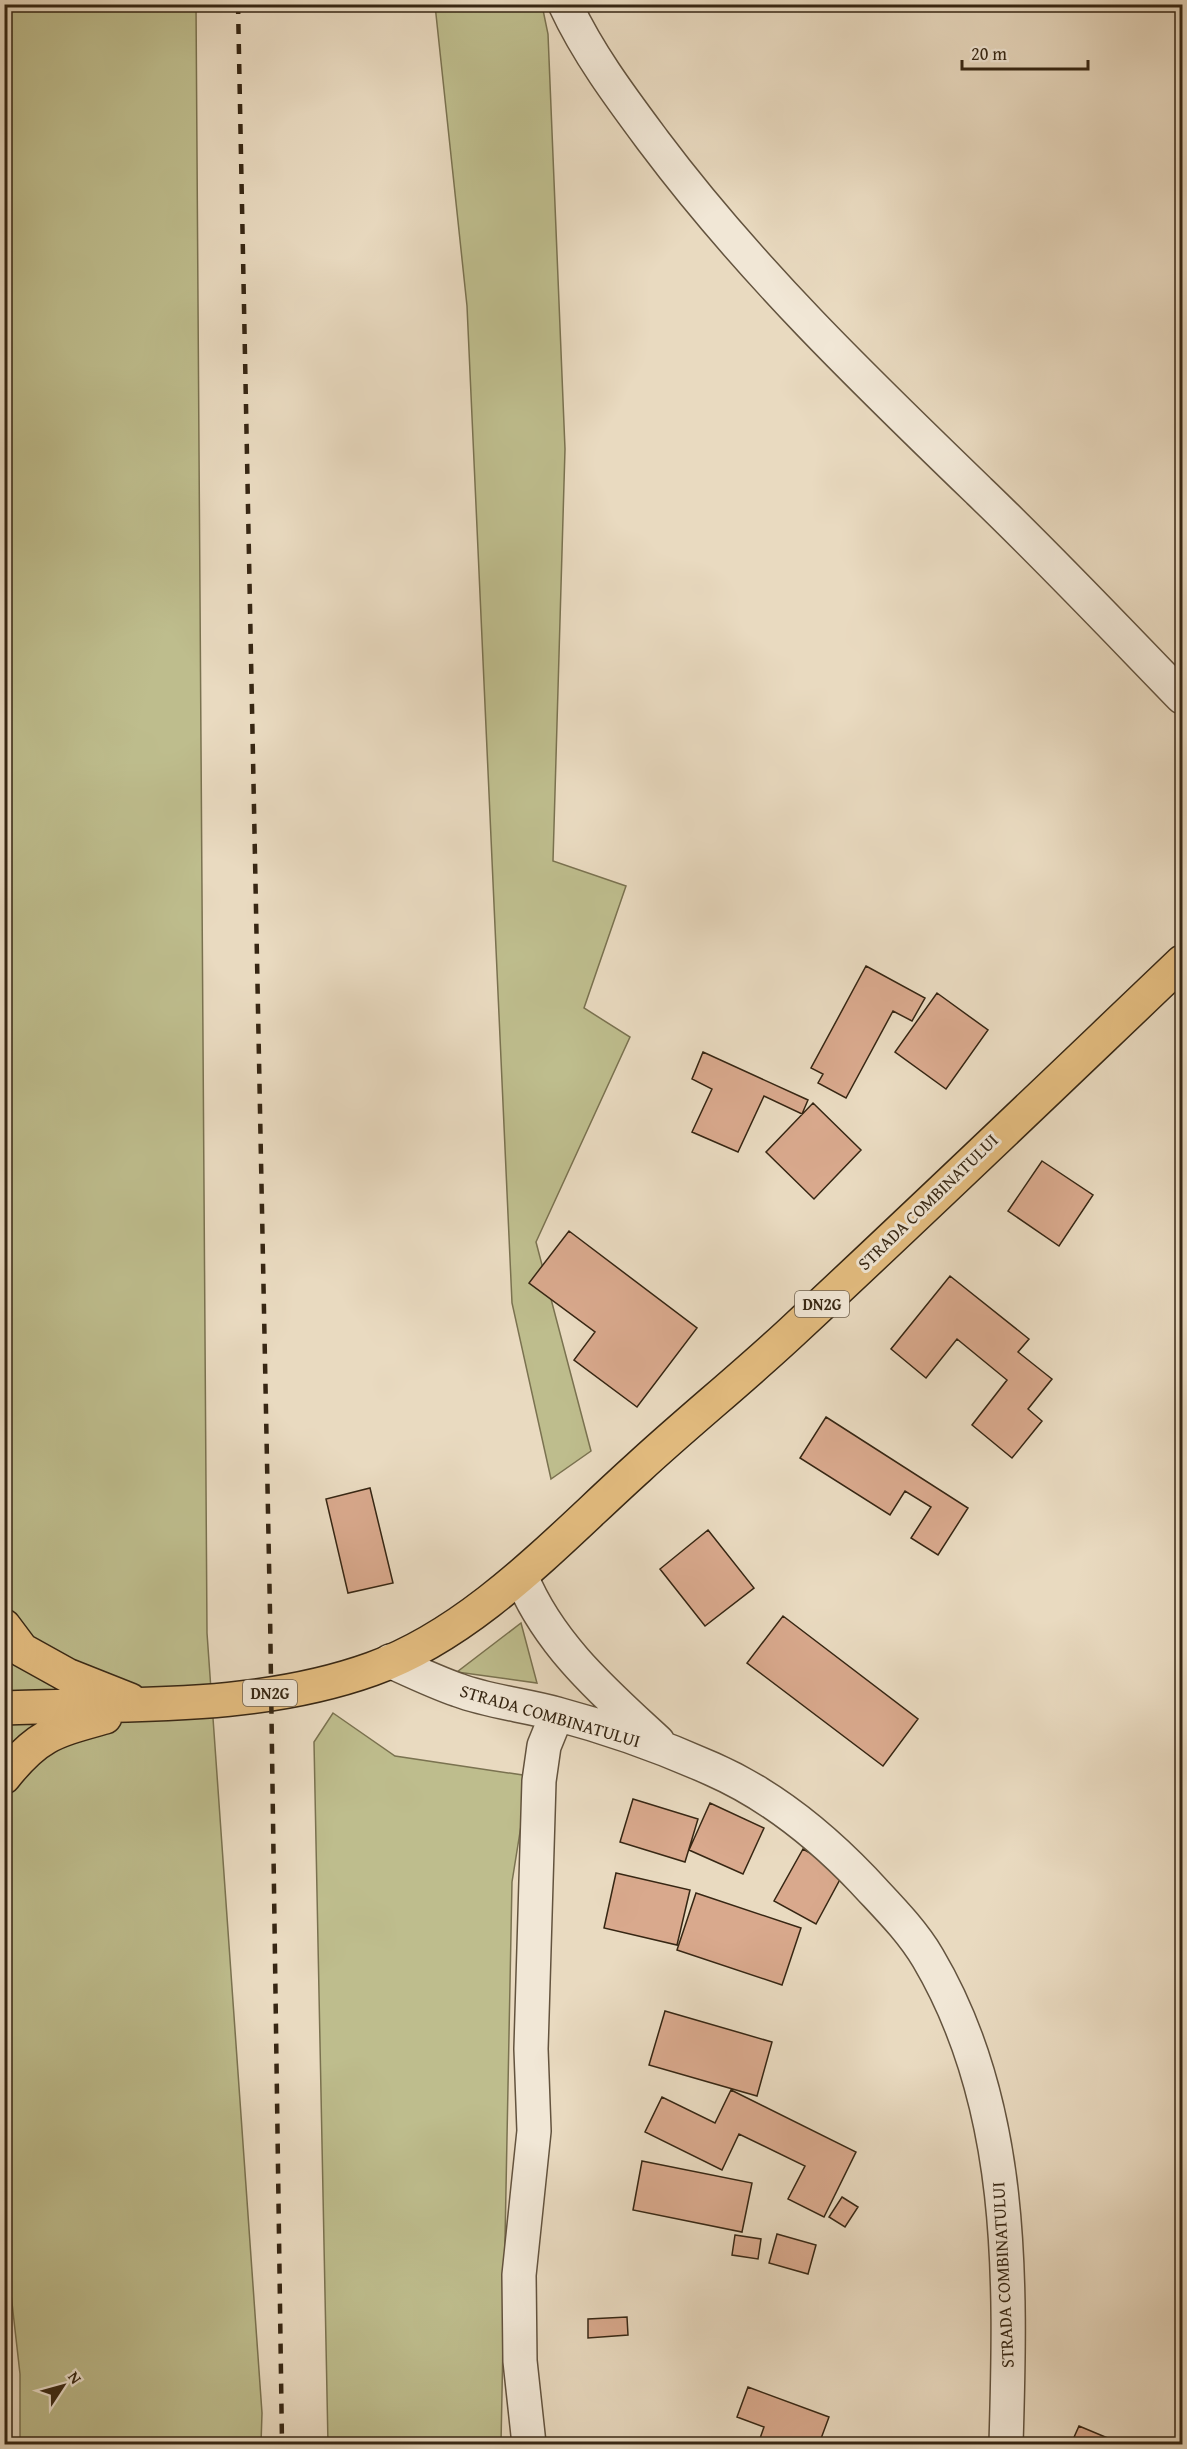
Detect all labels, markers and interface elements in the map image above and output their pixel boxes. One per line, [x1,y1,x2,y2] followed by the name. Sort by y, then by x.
[962,33,1088,71] scale bar
[971,40,1007,67] text: 20 m
[851,1127,1004,1276] street label: STRADA COMBINATULUI
[795,1291,849,1317] road number: DN2G
[457,1677,644,1754] street label: STRADA COMBINATULUI
[243,1680,297,1706] road number: DN2G
[984,2181,1021,2369] street label: STRADA COMBINATULUI
[33,2356,93,2416] north arrow
[62,2366,88,2389] text: N

